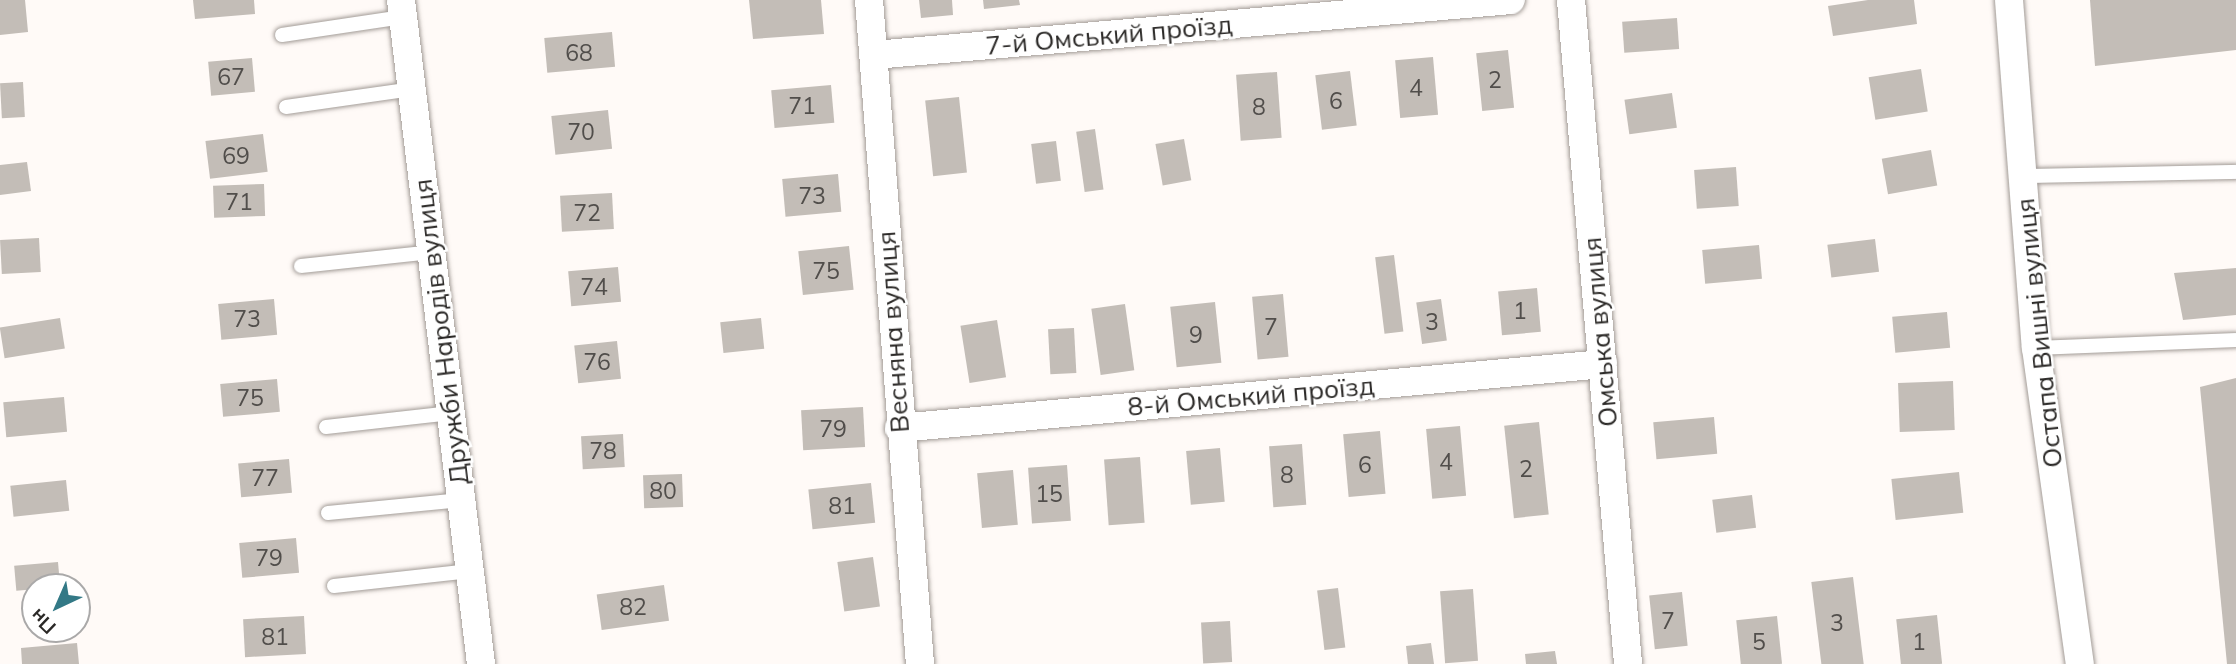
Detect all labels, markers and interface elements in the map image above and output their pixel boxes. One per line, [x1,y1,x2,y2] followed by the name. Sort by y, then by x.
[984,9,1234,61] street label: 7-й Омський проїзд
[565,39,593,67] house number: 68
[217,63,245,91] house number: 67
[1488,66,1502,94] house number: 2
[1409,74,1423,102] house number: 4
[1329,87,1343,115] house number: 6
[788,92,816,120] house number: 71
[1252,93,1266,121] house number: 8
[567,118,595,146] house number: 70
[222,142,250,170] house number: 69
[407,177,475,487] street label: Дружби Народів вулиця
[798,182,826,210] house number: 73
[225,188,253,216] house number: 71
[2009,197,2069,469] street label: Остапа Вишні вулиця
[573,199,601,227] house number: 72
[870,230,916,434] street label: Весняна вулиця
[1576,236,1624,428] street label: Омська вулиця
[812,257,840,285] house number: 75
[580,273,608,301] house number: 74
[1513,297,1527,325] house number: 1
[233,305,261,333] house number: 73
[1425,308,1439,336] house number: 3
[1264,313,1278,341] house number: 7
[1189,321,1203,349] house number: 9
[583,348,611,376] house number: 76
[1126,370,1376,422] street label: 8-й Омський проїзд
[236,384,264,412] house number: 75
[819,415,847,443] house number: 79
[589,437,617,465] house number: 78
[1439,448,1453,476] house number: 4
[1358,451,1372,479] house number: 6
[1519,455,1533,483] house number: 2
[1280,461,1294,489] house number: 8
[251,464,279,492] house number: 77
[649,477,677,505] house number: 80
[1035,480,1063,508] house number: 15
[828,492,856,520] house number: 81
[255,544,283,572] house number: 79
[21,573,91,643] north arrow
[619,593,647,621] house number: 82
[25,604,61,639] text: Пн
[1661,607,1675,635] house number: 7
[1830,609,1844,637] house number: 3
[261,623,289,651] house number: 81
[1752,628,1766,656] house number: 5
[1912,628,1926,656] house number: 1

